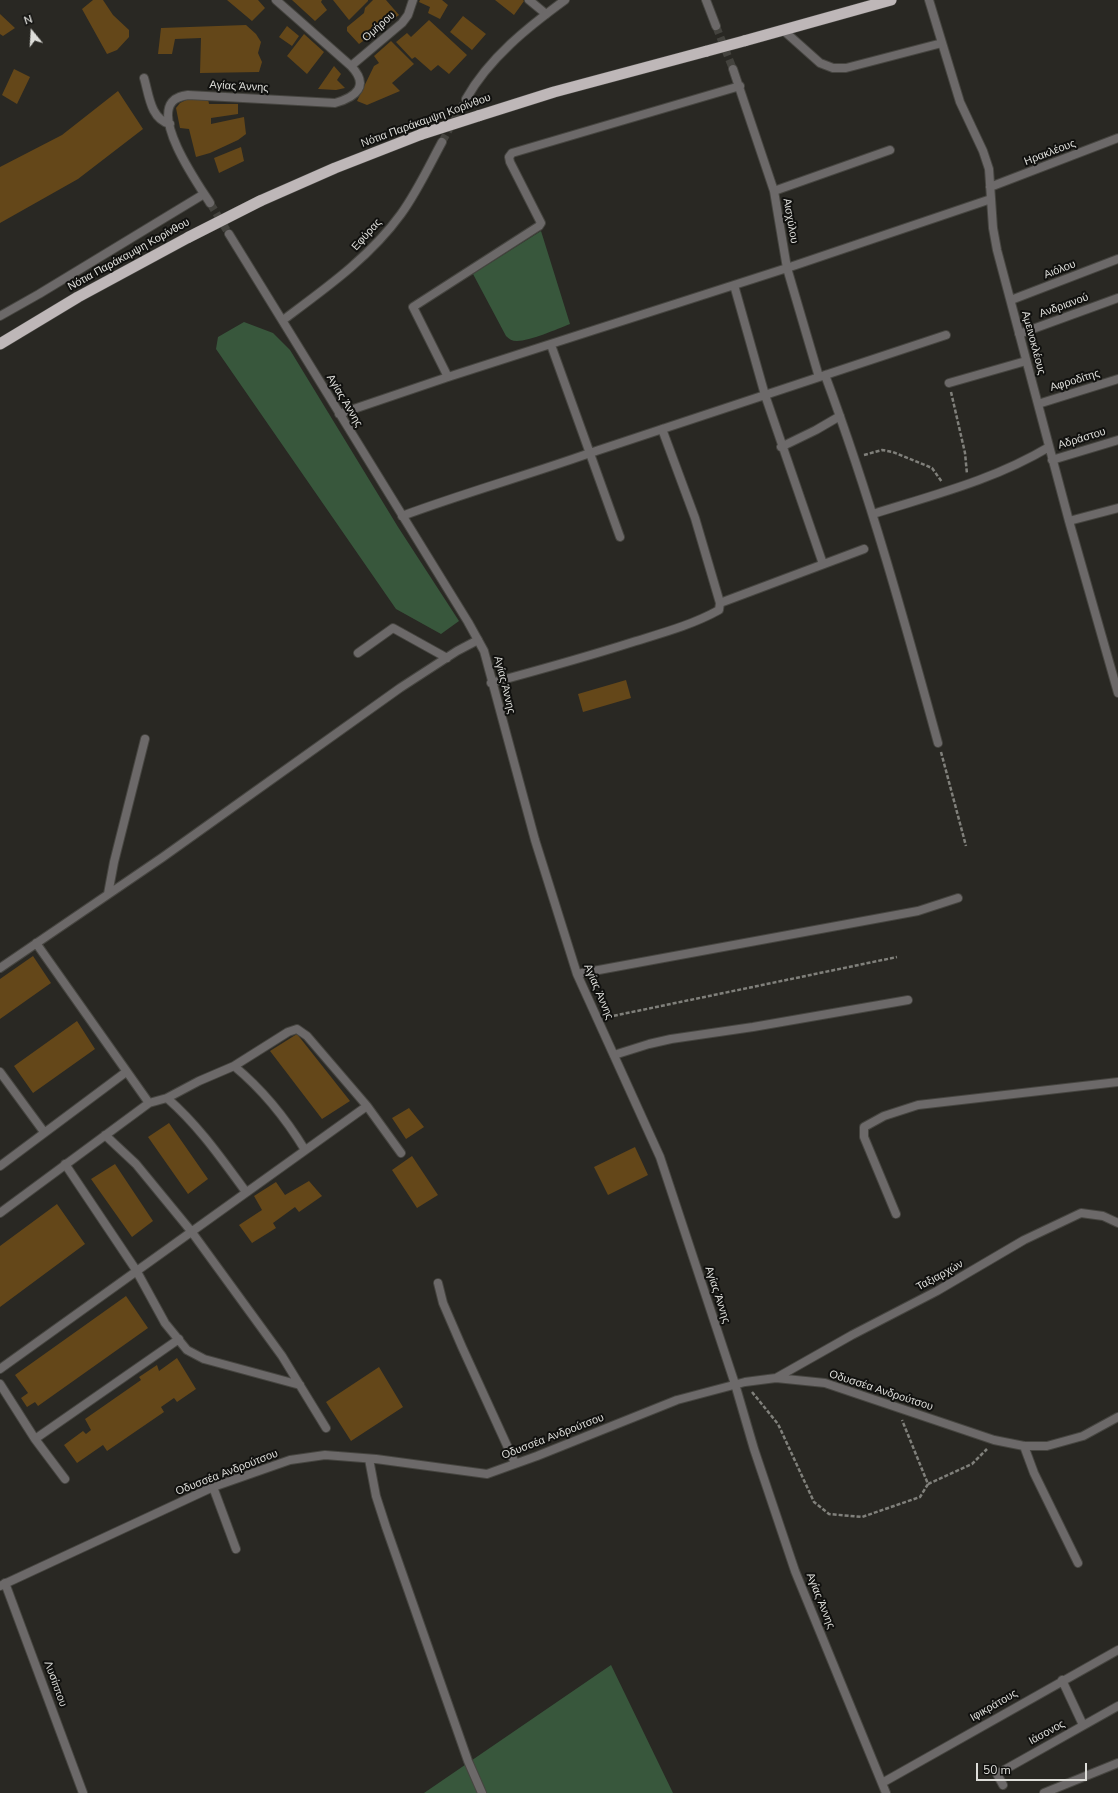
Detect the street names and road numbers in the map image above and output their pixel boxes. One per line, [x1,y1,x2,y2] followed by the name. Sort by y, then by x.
[360,9,398,45] street label: Ομήρου
[209,79,269,95] street label: Αγίας Άννης
[359,91,493,151] street label: Νότια Παράκαμψη Κορίνθου
[1022,137,1078,169] street label: Ηρακλέους
[780,197,800,245] street label: Αισχύλου
[66,216,192,294] street label: Νότια Παράκαμψη Κορίνθου
[349,216,385,254] street label: Εφύρας
[1042,258,1078,282] street label: Αιόλου
[1038,291,1090,321] street label: Ανδριανού
[1018,310,1048,376] street label: Αμεινοκλέους
[1049,367,1101,395] street label: Αφροδίτης
[323,372,365,430] street label: Αγίας Άννης
[1057,425,1107,453] street label: Αδράστου
[490,655,518,715] street label: Αγίας Άννης
[580,962,616,1022] street label: Αγίας Άννης
[914,1258,966,1294] street label: Ταξιαρχών
[702,1265,732,1325] street label: Αγίας Άννης
[827,1368,935,1414] street label: Οδυσσέα Ανδρούτσου
[500,1411,606,1463] street label: Οδυσσέα Ανδρούτσου
[174,1447,280,1499] street label: Οδυσσέα Ανδρούτσου
[803,1571,837,1631] street label: Αγίας Άννης
[41,1659,69,1709] street label: Λυσίππου
[968,1687,1020,1725] street label: Ιφικράτους
[1027,1718,1067,1748] street label: Ιάσονος

